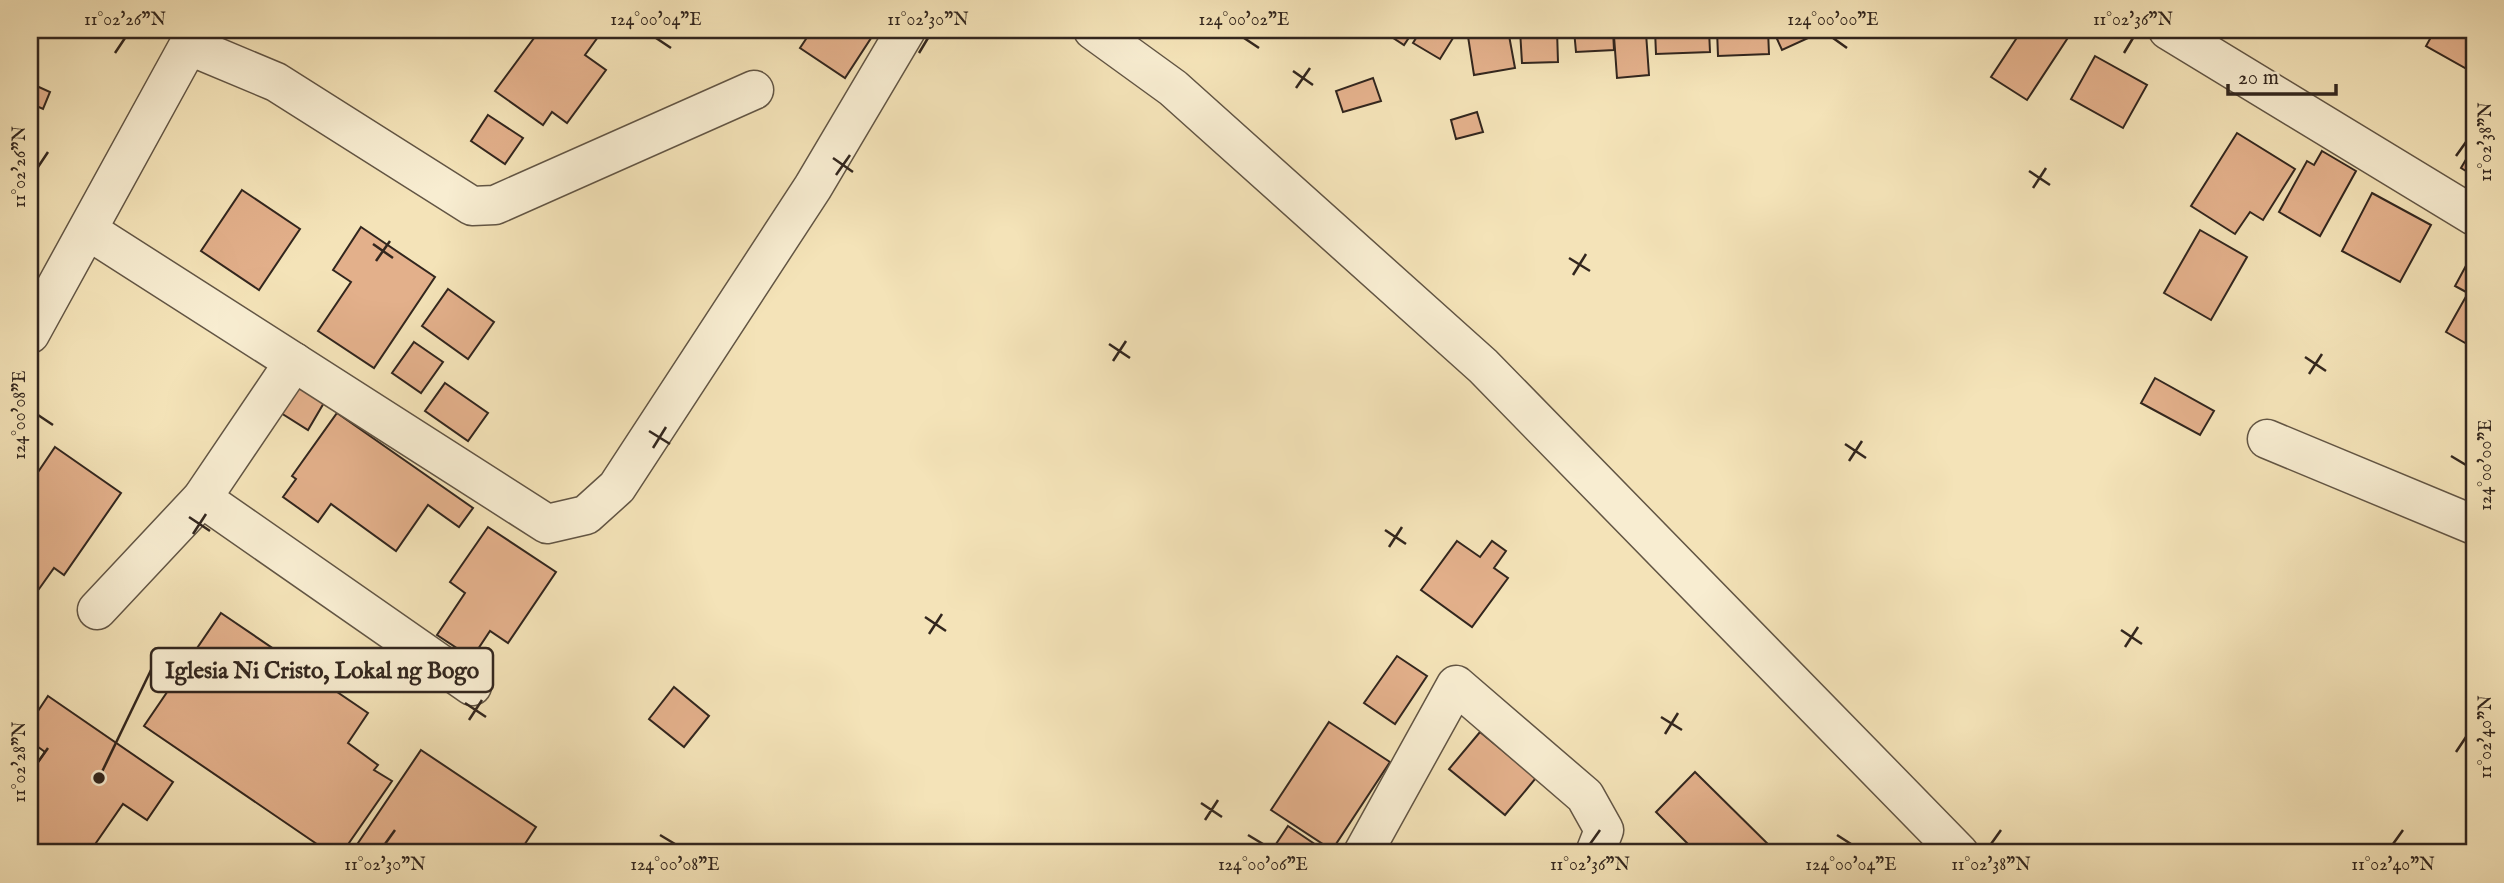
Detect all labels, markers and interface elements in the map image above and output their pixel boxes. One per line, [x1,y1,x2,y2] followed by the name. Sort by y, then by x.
[84,9,166,32] text: 11°02'26"N
[610,9,702,32] text: 124°00'04"E
[887,9,969,32] text: 11°02'30"N
[1198,9,1290,32] text: 124°00'02"E
[1787,9,1879,32] text: 124°00'00"E
[2093,9,2174,32] text: 11°02'36"N
[2228,52,2336,96] scale bar
[2238,65,2279,92] text: 20 m
[2475,102,2498,182] text: 11°02'38"N
[9,126,32,208] text: 11°02'26"N
[9,370,32,460] text: 124°00'08"E
[2475,419,2498,511] text: 124°00'00"E
[151,648,493,692] callout: Iglesia Ni Cristo, Lokal ng Bogo
[165,657,480,686] text: Iglesia Ni Cristo, Lokal ng Bogo
[2475,695,2498,779] text: 11°02'40"N
[9,721,32,803] text: 11°02'28"N
[344,854,426,877] text: 11°02'30"N
[630,854,720,877] text: 124°00'08"E
[1218,854,1308,877] text: 124°00'06"E
[1550,854,1631,877] text: 11°02'36"N
[1805,854,1897,877] text: 124°00'04"E
[1951,854,2031,877] text: 11°02'38"N
[2351,854,2435,877] text: 11°02'40"N

